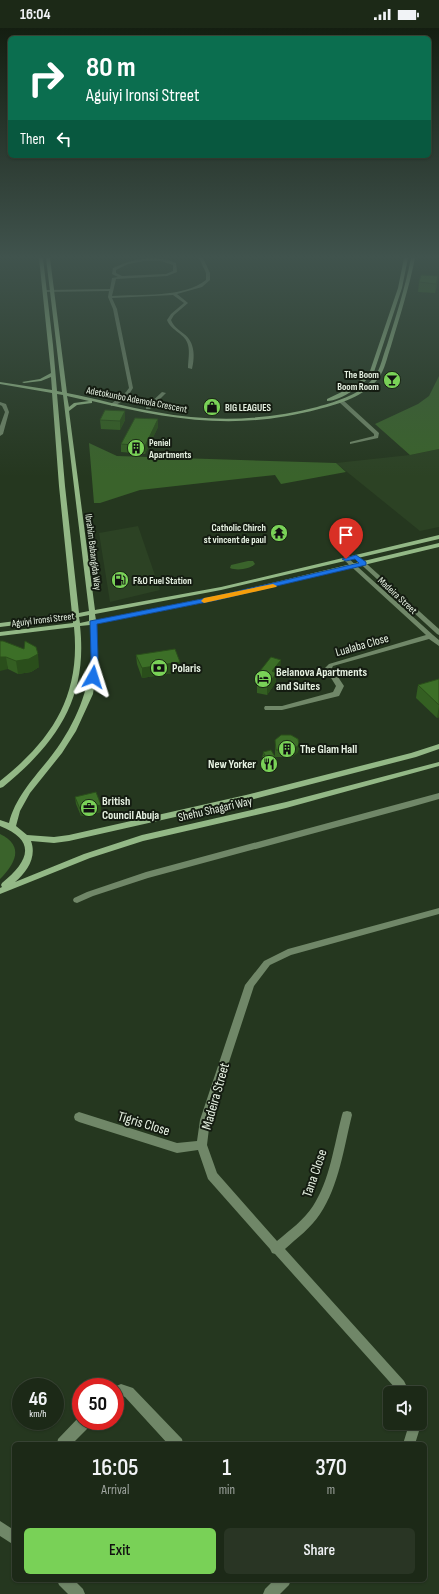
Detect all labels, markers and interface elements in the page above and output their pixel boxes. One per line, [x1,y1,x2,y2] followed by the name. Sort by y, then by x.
[20,5,50,24] text: 16:04
[86,51,135,84] text: 80 m
[20,52,72,104] icon: right
[86,85,200,106] text: Aguiyi Ironsi Street
[53,128,75,150] icon: left
[20,130,45,149] text: Then
[337,369,379,393] place label: The Boom Boom Room
[382,370,402,390] bar icon: The Boom Boom Room
[84,384,188,416] street label: Adetokunbo Ademola Crescent
[202,397,222,417] shop icon: BIG LEAGUES
[225,402,271,414] place label: BIG LEAGUES
[148,437,192,461] place label: Peniel Apartments
[126,438,146,458] building icon: Peniel Apartments
[82,513,104,591] street label: Ibrahim Babangida Way
[329,518,363,559] pin
[204,522,266,546] place label: Catholic Chirch st vincent de paul
[269,523,289,543] temple icon: Catholic Chirch st vincent de paul
[335,524,357,546] icon: arrive
[110,570,130,590] fuel station icon: F&O Fuel Station
[133,575,192,587] place label: F&O Fuel Station
[375,575,419,617] street label: Madeira Street
[10,610,75,630] street label: Aguiyi Ironsi Street
[334,631,391,660] street label: Lualaba Close
[72,656,114,698] position arrow
[149,658,169,678] bank icon: Polaris
[172,661,201,676] place label: Polaris
[276,665,368,694] place label: Belanova Apartments and Suites
[253,669,273,689] hotel icon: Belanova Apartments and Suites
[277,739,297,759] building icon: The Glam Hall
[300,742,357,757] place label: The Glam Hall
[259,754,279,774] restaurant icon: New Yorker
[208,757,256,772] place label: New Yorker
[102,794,159,823] place label: British Council Abuja
[177,794,254,825] street label: Shehu Shagari Way
[79,798,99,818] office icon: British Council Abuja
[198,1061,233,1132] street label: Madeira Street
[116,1108,172,1139] street label: Tigris Close
[298,1147,331,1199] street label: Tana Close
[72,1378,124,1430] speed limit sign: 50
[383,1386,427,1430] map controls
[383,1386,427,1430] button: sound
[29,1387,47,1411] text: 46
[29,1408,47,1420] text: km/h
[92,1453,138,1482] text: 16:05
[222,1453,231,1482] text: 1
[315,1453,347,1482] text: 370
[101,1482,129,1498] text: Arrival
[219,1482,235,1498] text: min
[327,1482,335,1498] text: m
[24,1528,216,1574] button: Exit
[224,1528,415,1574] button: Share

